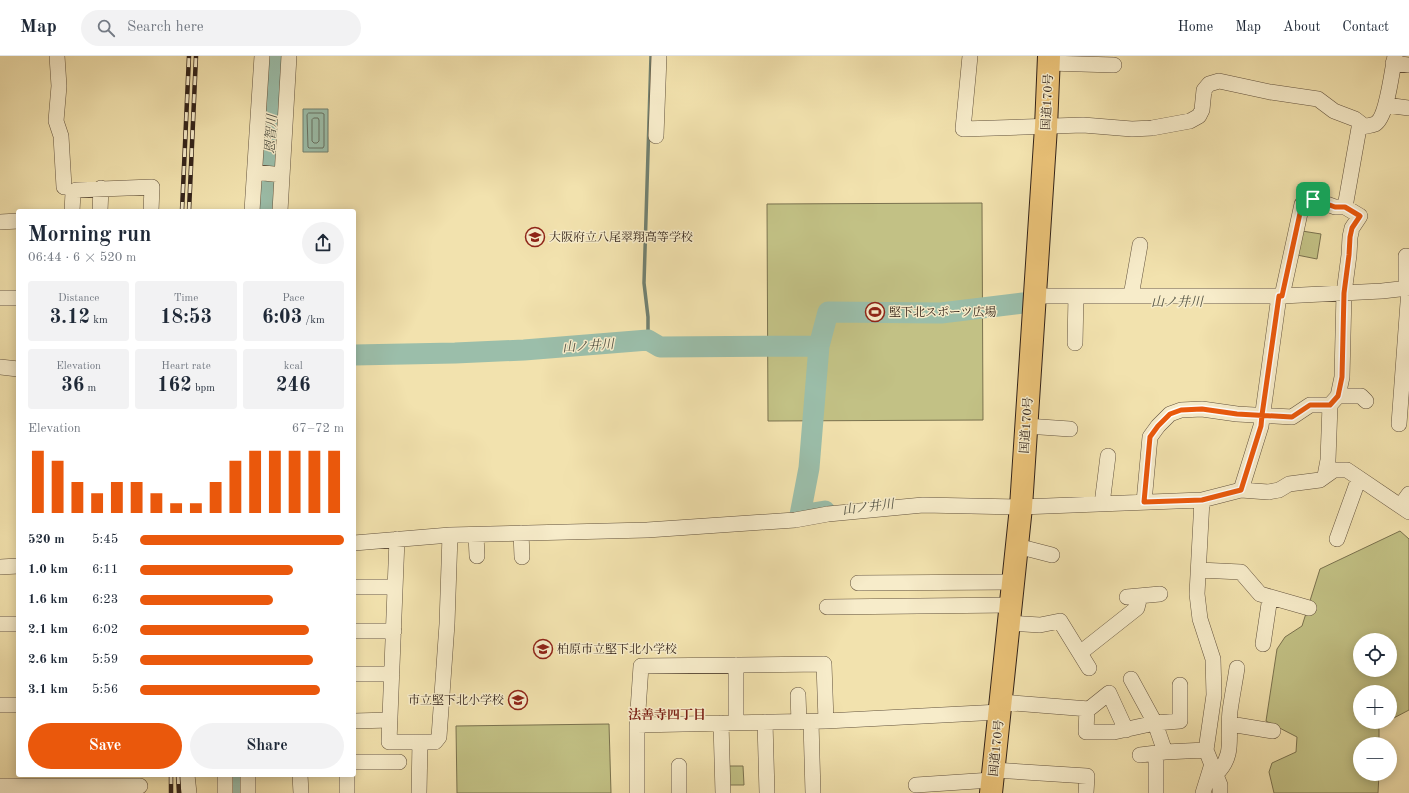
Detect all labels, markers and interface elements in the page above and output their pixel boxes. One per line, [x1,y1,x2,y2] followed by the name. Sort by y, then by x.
[81,10,361,46] search box
[95,17,117,39] icon: search
[20,18,57,37] text: Map
[127,20,204,35] text: Search here
[1178,20,1213,34] text: Home
[1235,20,1261,34] text: Map
[1283,20,1320,34] text: About
[1342,20,1389,34] text: Contact
[1039,73,1055,131] street label: 国道170号
[263,112,279,154] water label: 恩智川
[1296,182,1330,216] pin
[1302,188,1324,210] icon: arrive
[302,222,344,264] button: share
[28,224,151,246] text: Morning run
[524,226,546,248] school or university icon: 大阪府立八尾翠翔高等学校
[549,230,693,244] place label: 大阪府立八尾翠翔高等学校
[28,251,136,264] text: 06:44 · 6 × 520 m
[58,293,99,304] text: Distance
[174,293,198,304] text: Time
[282,293,304,304] text: Pace
[1151,295,1205,309] water label: 山ノ井川
[864,301,886,323] sports icon: 堅下北スポーツ広場
[889,305,997,319] place label: 堅下北スポーツ広場
[50,308,90,328] text: 3.12
[160,308,212,328] text: 18:53
[262,308,302,328] text: 6:03
[90,315,108,326] text: km
[302,315,325,326] text: /km
[562,337,616,355] water label: 山ノ井川
[56,361,101,372] text: Elevation
[161,361,211,372] text: Heart rate
[284,361,303,372] text: kcal
[61,376,84,396] text: 36
[157,376,192,396] text: 162
[276,376,311,396] text: 246
[84,383,96,394] text: m
[192,383,215,394] text: bpm
[1017,396,1035,454] street label: 国道170号
[28,422,81,435] text: Elevation
[292,422,344,435] text: 67–72 m
[841,497,897,517] water label: 山ノ井川
[28,533,65,546] text: 520 m
[92,533,118,546] text: 5:45
[28,563,68,576] text: 1.0 km
[92,563,118,576] text: 6:11
[28,593,68,606] text: 1.6 km
[92,593,118,606] text: 6:23
[28,623,68,636] text: 2.1 km
[92,623,118,636] text: 6:02
[1353,633,1397,781] map controls
[1353,633,1397,677] button: locate
[532,638,554,660] school or university icon: 柏原市立堅下北小学校
[557,642,677,656] place label: 柏原市立堅下北小学校
[28,653,68,666] text: 2.6 km
[92,653,118,666] text: 5:59
[28,683,68,696] text: 3.1 km
[92,683,118,696] text: 5:56
[1353,685,1397,729] button: +
[507,689,529,711] school or university icon: 市立堅下北小学校
[408,693,504,707] place label: 市立堅下北小学校
[628,707,706,722] district label: 法善寺四丁目
[986,719,1006,777] street label: 国道170号
[28,723,182,769] button: Save
[190,723,344,769] button: Share
[1353,737,1397,781] button: −

